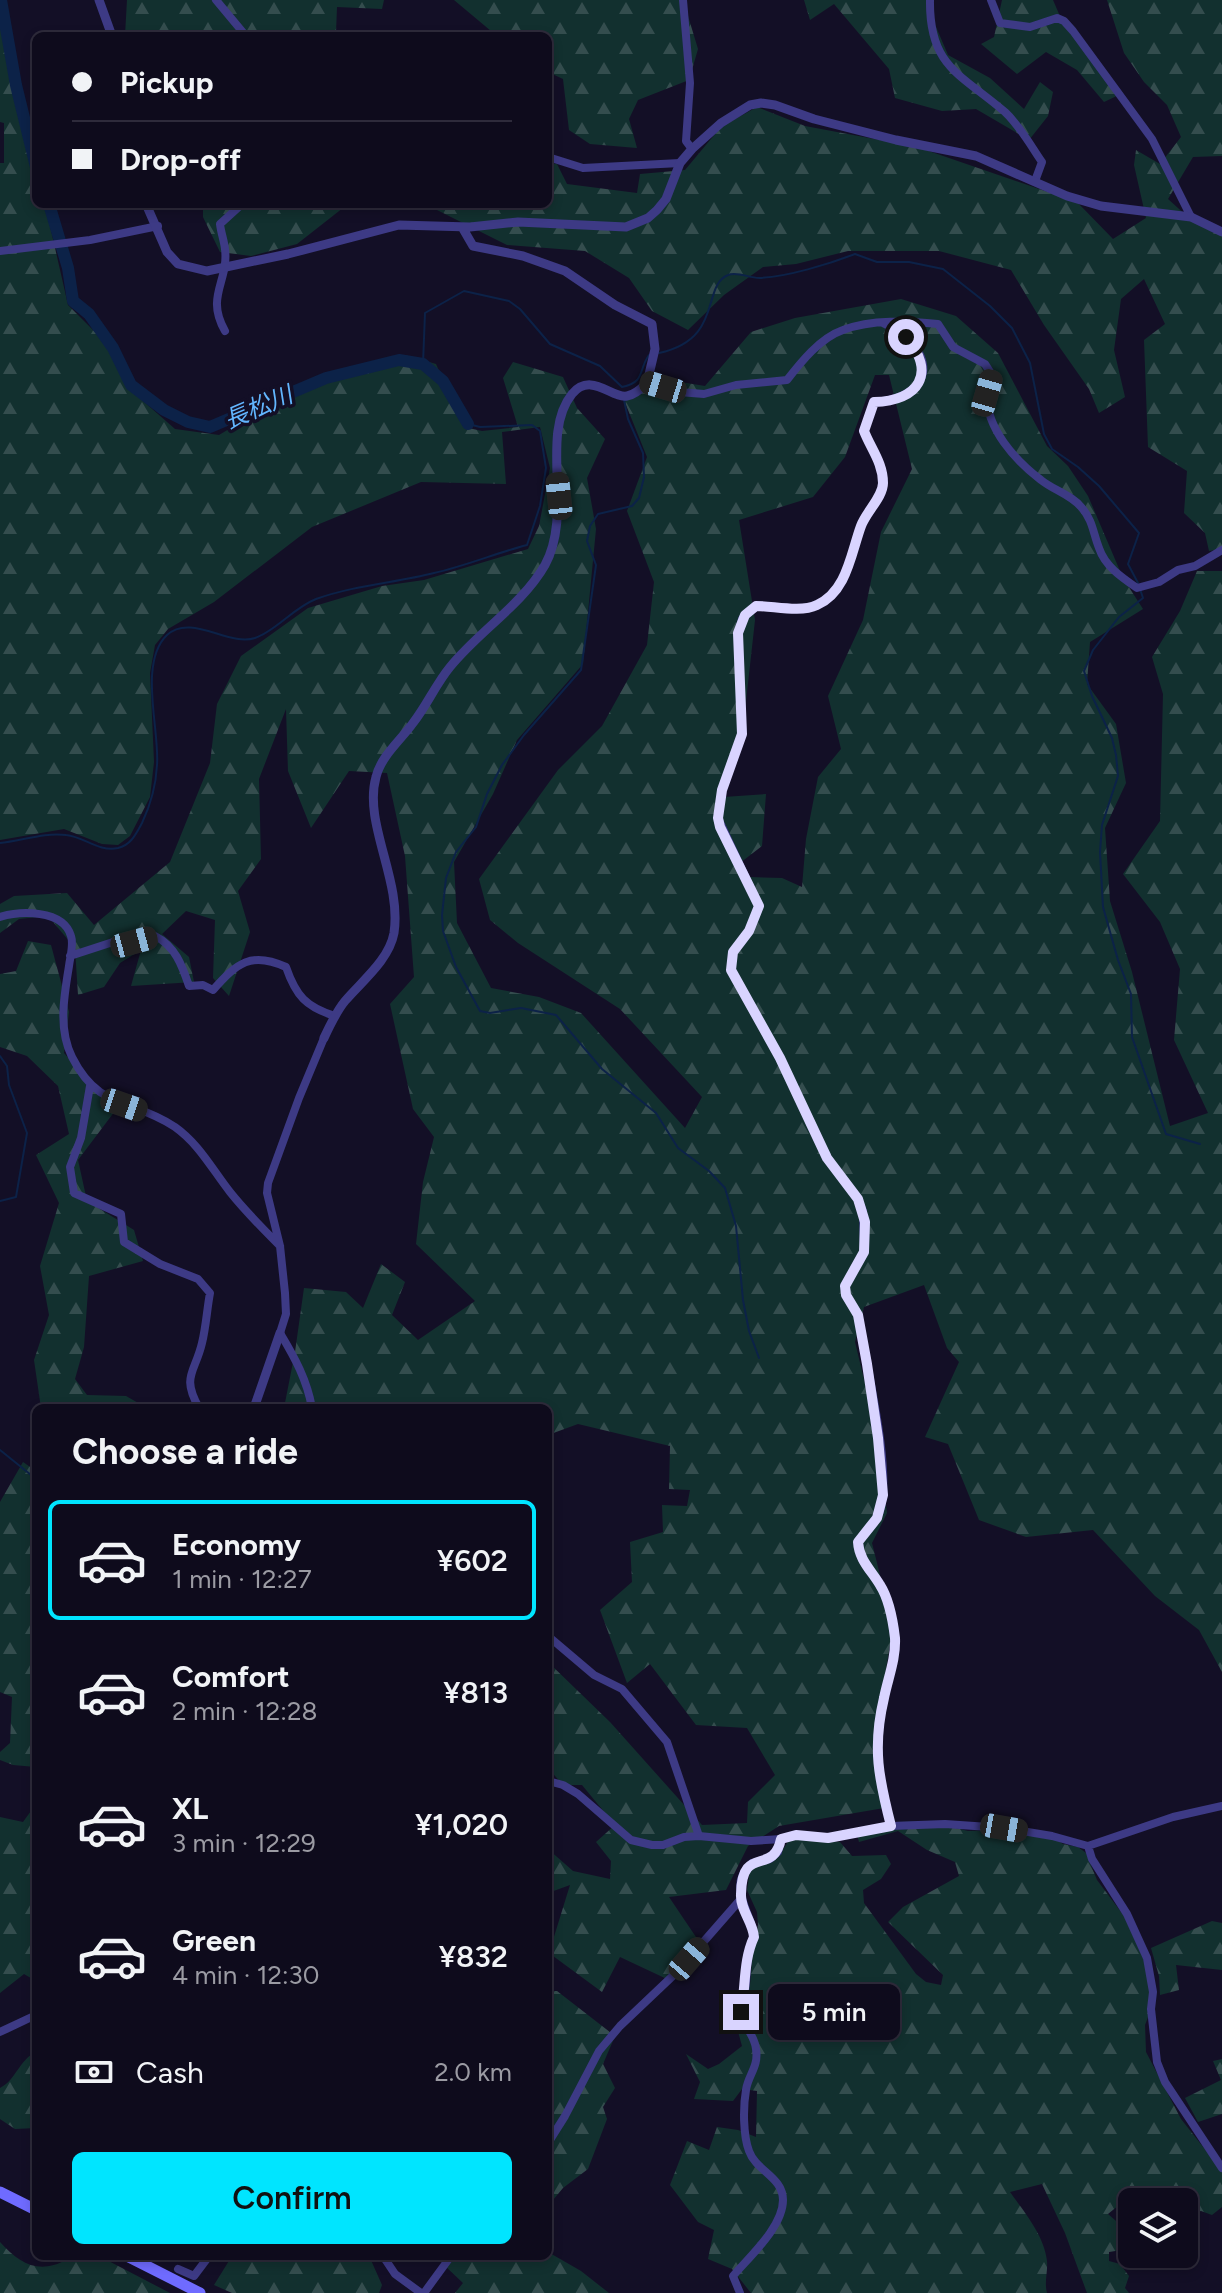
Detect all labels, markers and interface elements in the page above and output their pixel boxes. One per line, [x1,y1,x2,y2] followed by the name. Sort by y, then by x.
[120,64,214,101] text: Pickup
[120,141,241,178] text: Drop-off
[888,319,924,355] route start
[969,367,1005,419] car
[637,369,689,405] car
[219,378,300,434] water label: 長松川
[545,471,573,521] car
[108,924,160,960] car
[97,1086,151,1124] car
[72,1430,298,1473] text: Choose a ride
[76,1524,148,1596] icon: car
[172,1526,301,1563] text: Economy
[437,1542,508,1579] text: ¥602
[172,1563,312,1595] text: 1 min · 12:27
[76,1656,148,1728] icon: car
[172,1658,290,1695] text: Comfort
[443,1674,508,1711] text: ¥813
[172,1695,317,1727] text: 2 min · 12:28
[76,1788,148,1860] icon: car
[172,1790,208,1827] text: XL
[415,1806,508,1843] text: ¥1,020
[978,1812,1030,1844] car
[172,1827,316,1859] text: 3 min · 12:29
[76,1920,148,1992] icon: car
[172,1922,256,1959] text: Green
[664,1933,714,1985] car
[439,1938,508,1975] text: ¥832
[172,1959,319,1991] text: 4 min · 12:30
[769,1984,901,2040] callout: 5 min
[723,1994,759,2030] route end
[802,1996,866,2028] text: 5 min
[72,2050,116,2094] icon: cash
[136,2054,204,2091] text: Cash
[434,2056,512,2088] text: 2.0 km
[72,2152,512,2244] button: Confirm
[1118,2188,1198,2268] map controls
[1118,2188,1198,2268] button: layers

